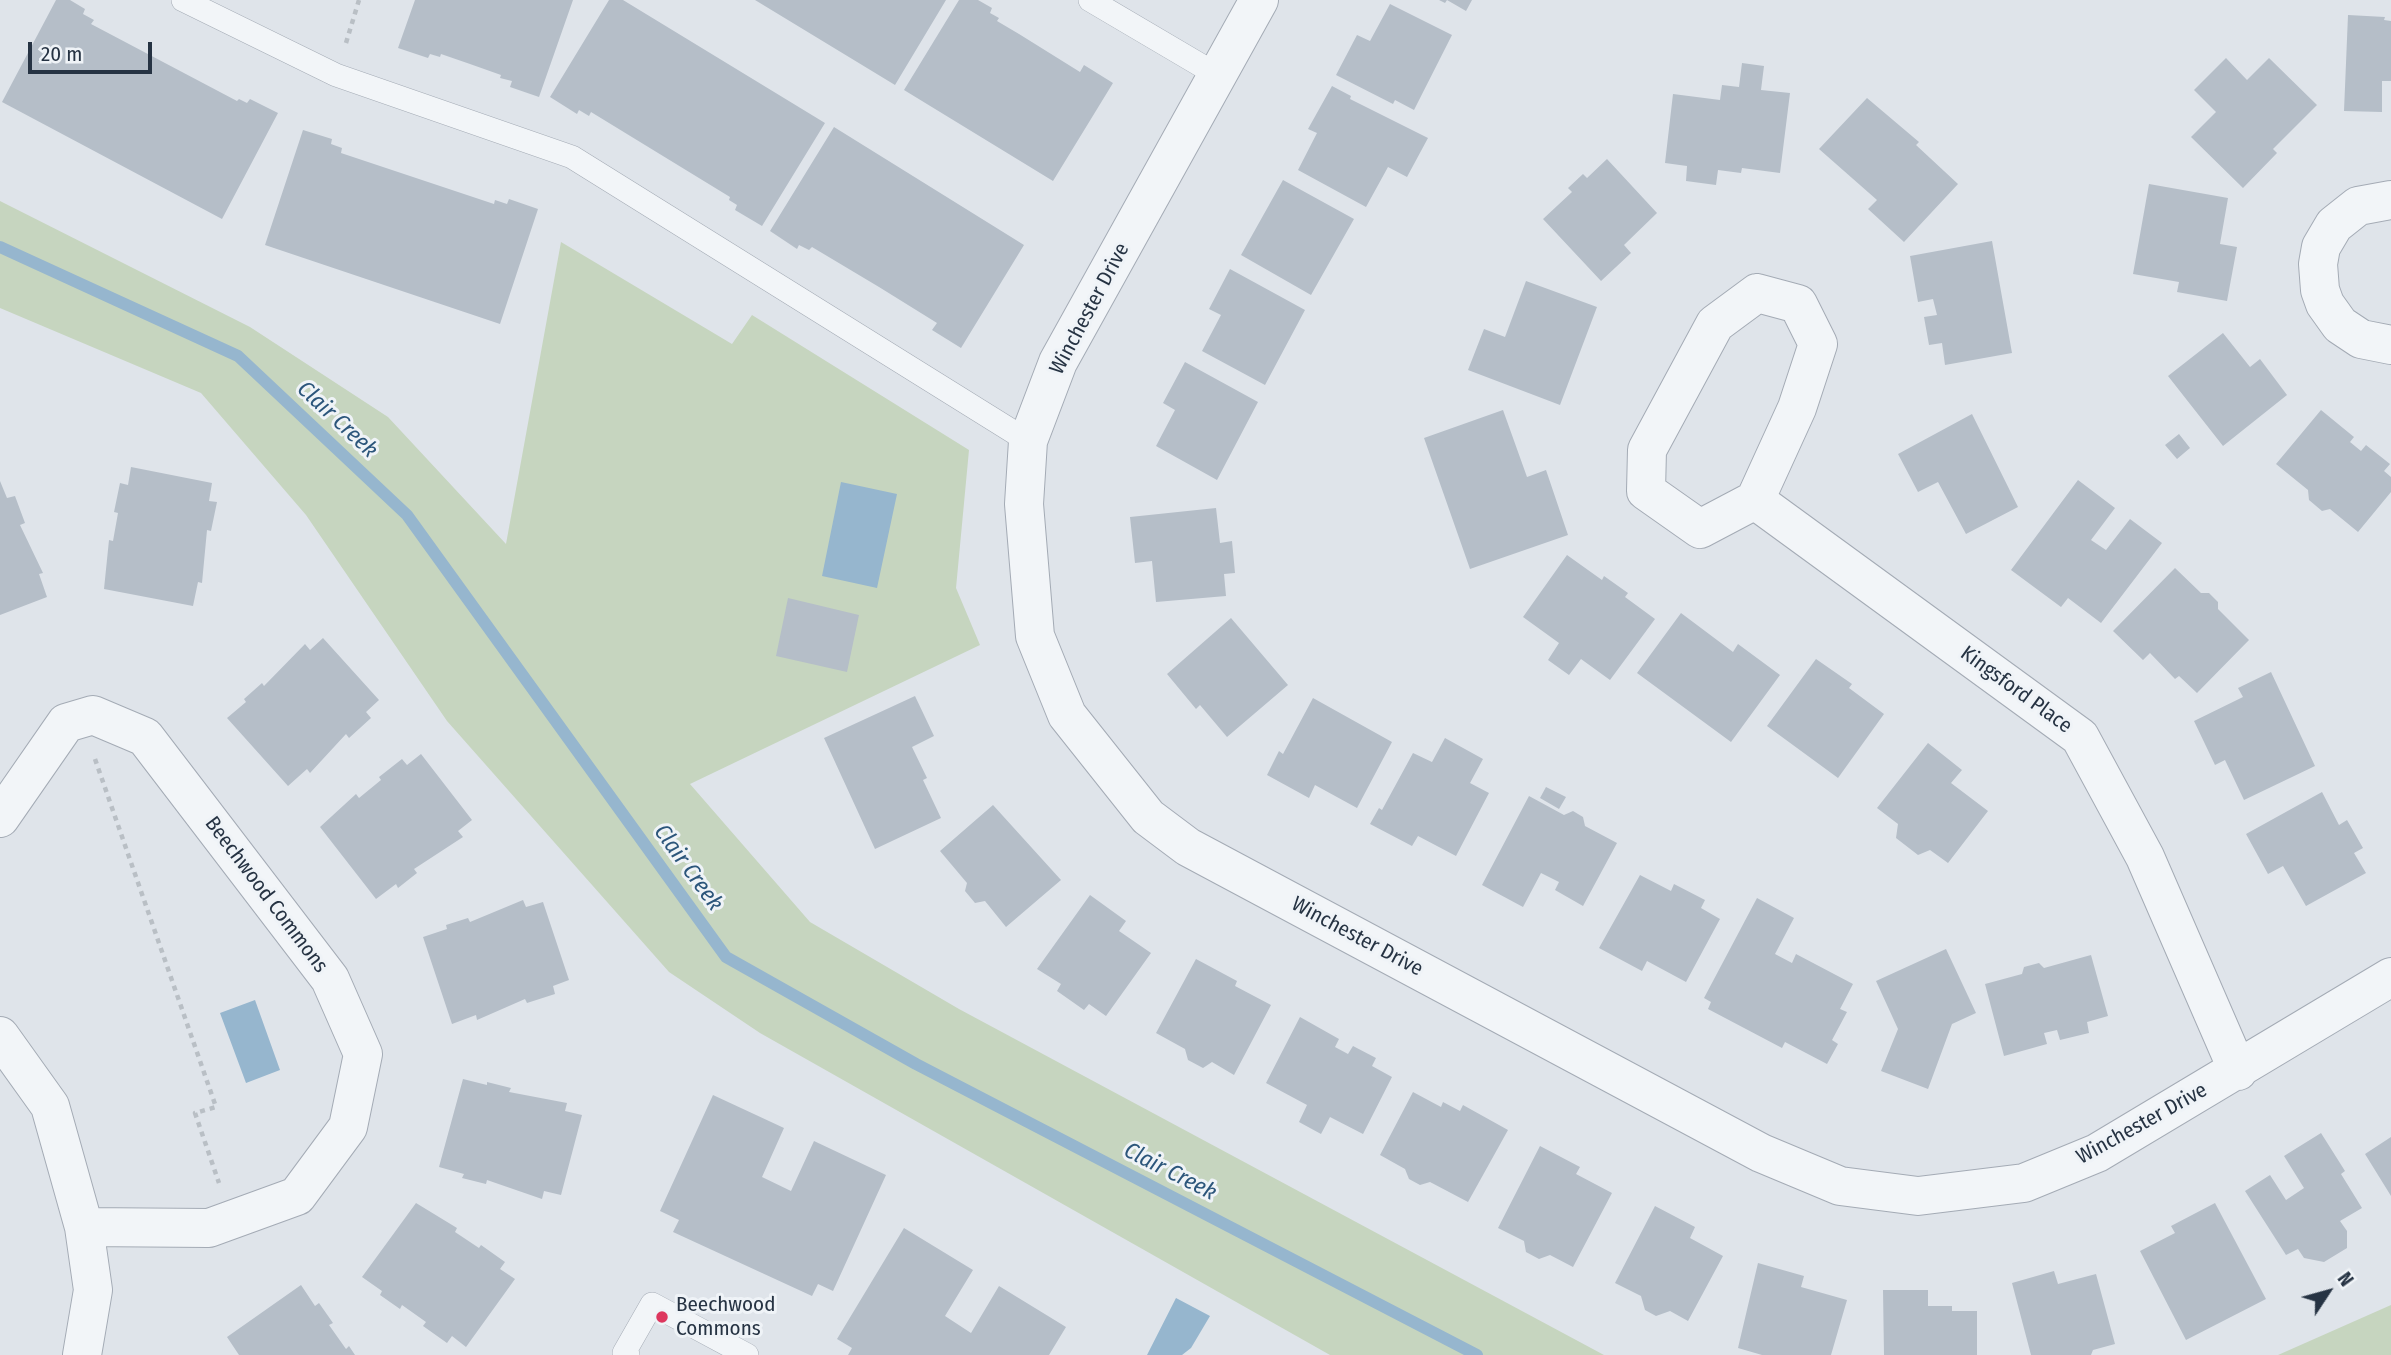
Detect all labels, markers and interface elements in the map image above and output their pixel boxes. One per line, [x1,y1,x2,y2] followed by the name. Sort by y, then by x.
[32,28,156,72] scale bar
[41,41,82,67] text: 20 m
[1045,239,1135,379] street label: Winchester Drive
[291,376,383,464] water label: Clair Creek
[1955,641,2077,739] street label: Kingsford Place
[199,812,333,978] street label: Beechwood Commons
[647,819,729,917] water label: Clair Creek
[1287,892,1427,982] street label: Winchester Drive
[2072,1078,2212,1170] street label: Winchester Drive
[1119,1137,1221,1207] water label: Clair Creek
[2293,1257,2363,1327] north arrow
[2333,1268,2358,1291] text: N
[676,1292,775,1342] place label: Beechwood Commons
[654,1309,670,1325] marker: Beechwood Commons

